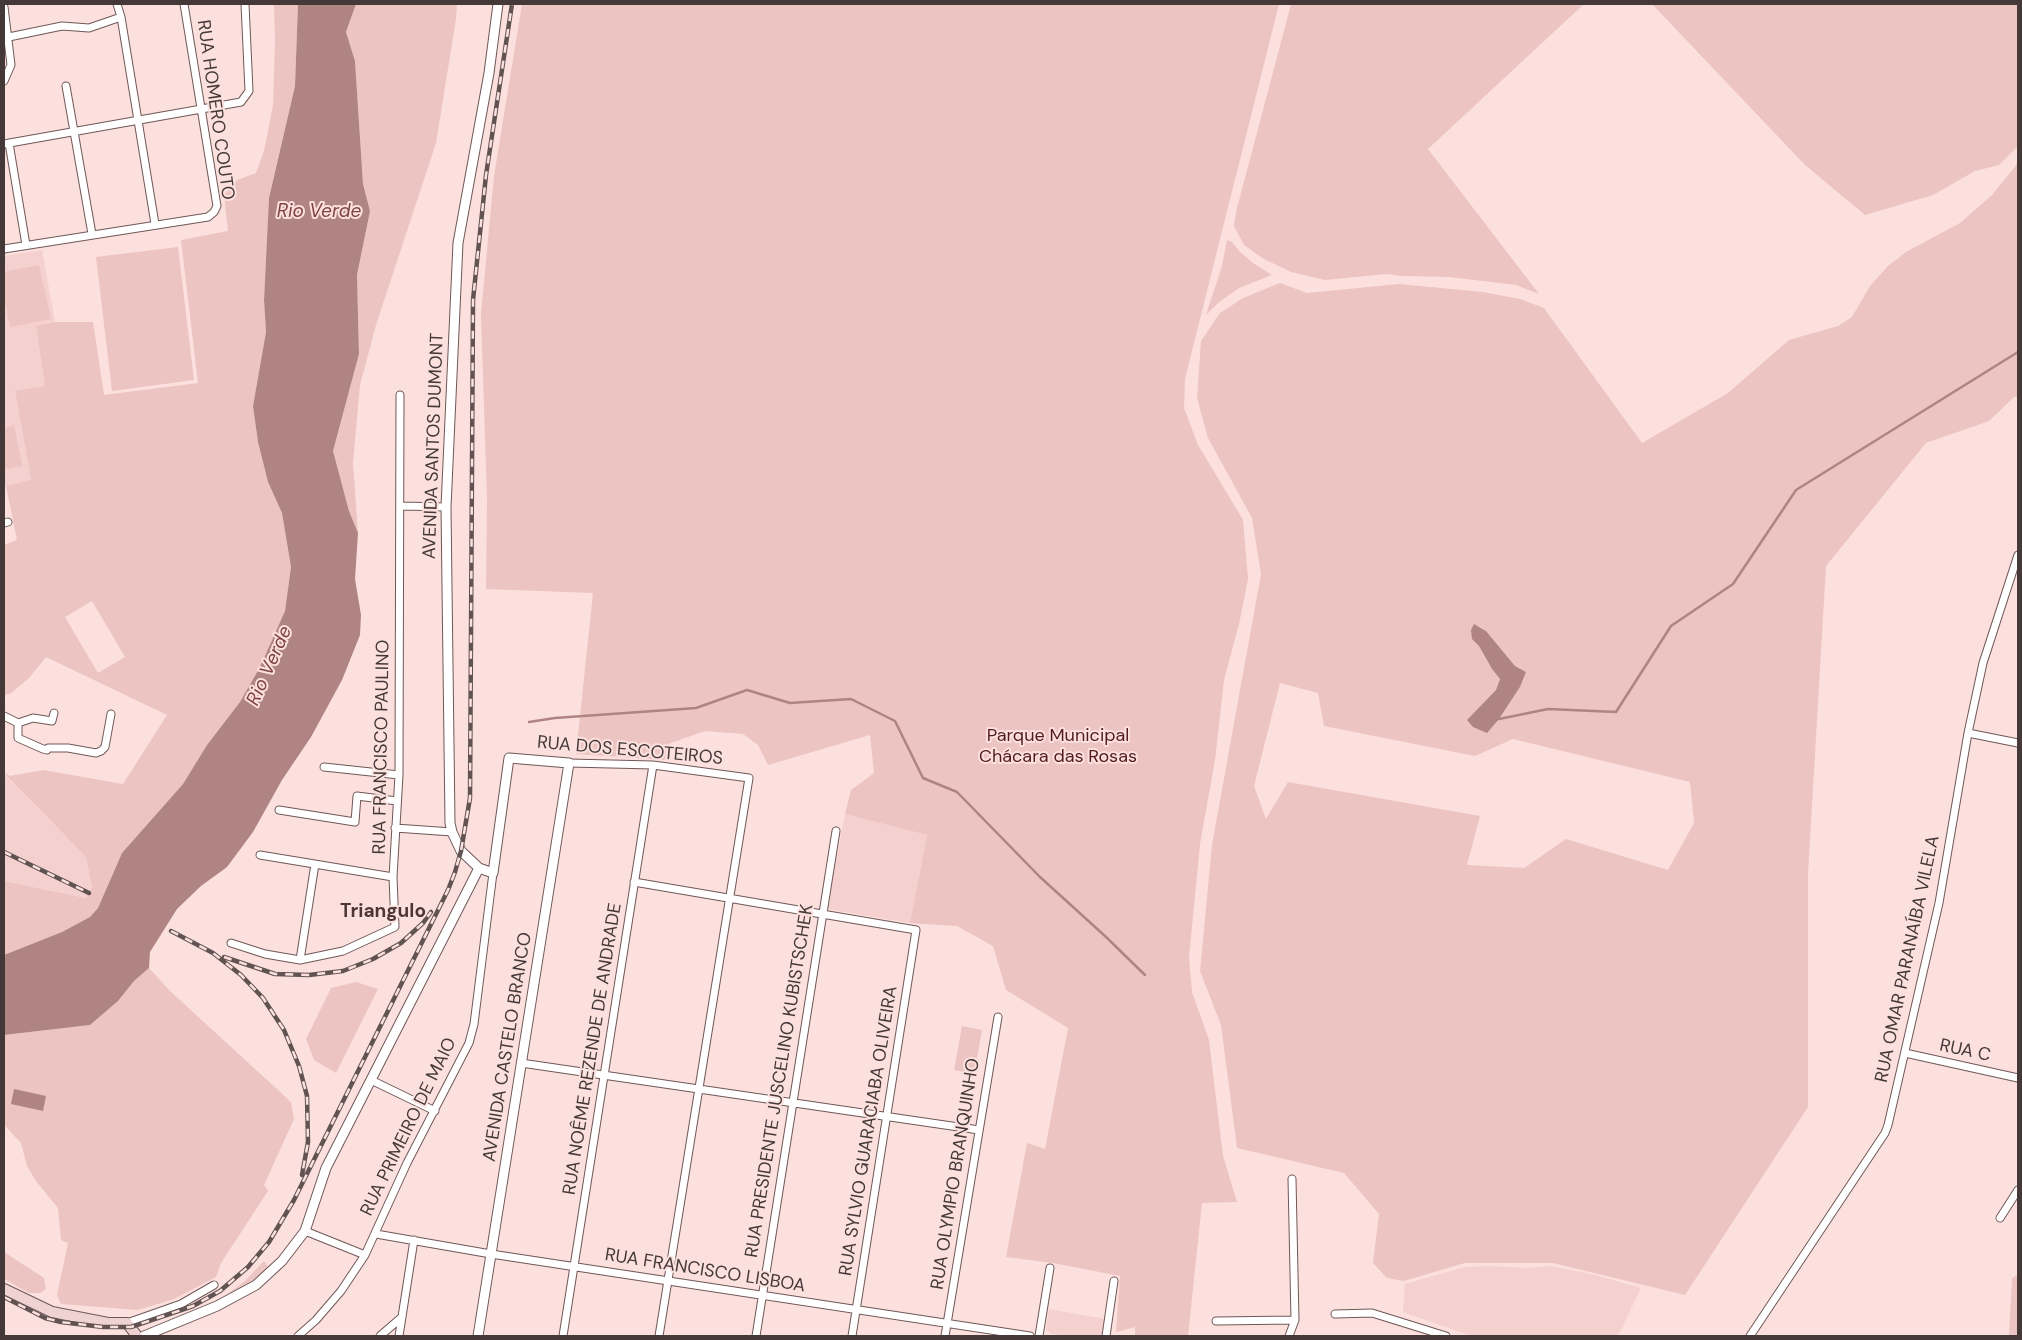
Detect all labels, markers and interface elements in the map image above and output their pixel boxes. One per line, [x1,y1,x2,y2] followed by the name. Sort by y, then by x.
[192,19,238,201] street label: RUA HOMERO COUTO
[277,201,361,223] water label: Rio Verde
[419,332,449,560] street label: AVENIDA SANTOS DUMONT
[242,623,298,709] water label: Rio Verde
[369,639,395,855] street label: RUA FRANCISCO PAULINO
[979,725,1137,768] park label: Parque Municipal Chácara das Rosas
[536,732,724,770] street label: RUA DOS ESCOTEIROS
[1871,834,1945,1084] street label: RUA OMAR PARANAÍBA VILELA
[340,901,426,923] district label: Triangulo
[559,902,627,1196] street label: RUA NOÊME REZENDE DE ANDRADE
[741,903,819,1259] street label: RUA PRESIDENTE JUSCELINO KUBISTSCHEK
[479,931,537,1163] street label: AVENIDA CASTELO BRANCO
[835,984,903,1278] street label: RUA SYLVIO GUARACIABA OLIVEIRA
[356,1034,462,1220] street label: RUA PRIMEIRO DE MAIO
[1938,1035,1992,1067] street label: RUA C
[927,1057,985,1291] street label: RUA OLYMPIO BRANQUINHO
[603,1244,807,1298] street label: RUA FRANCISCO LISBOA

